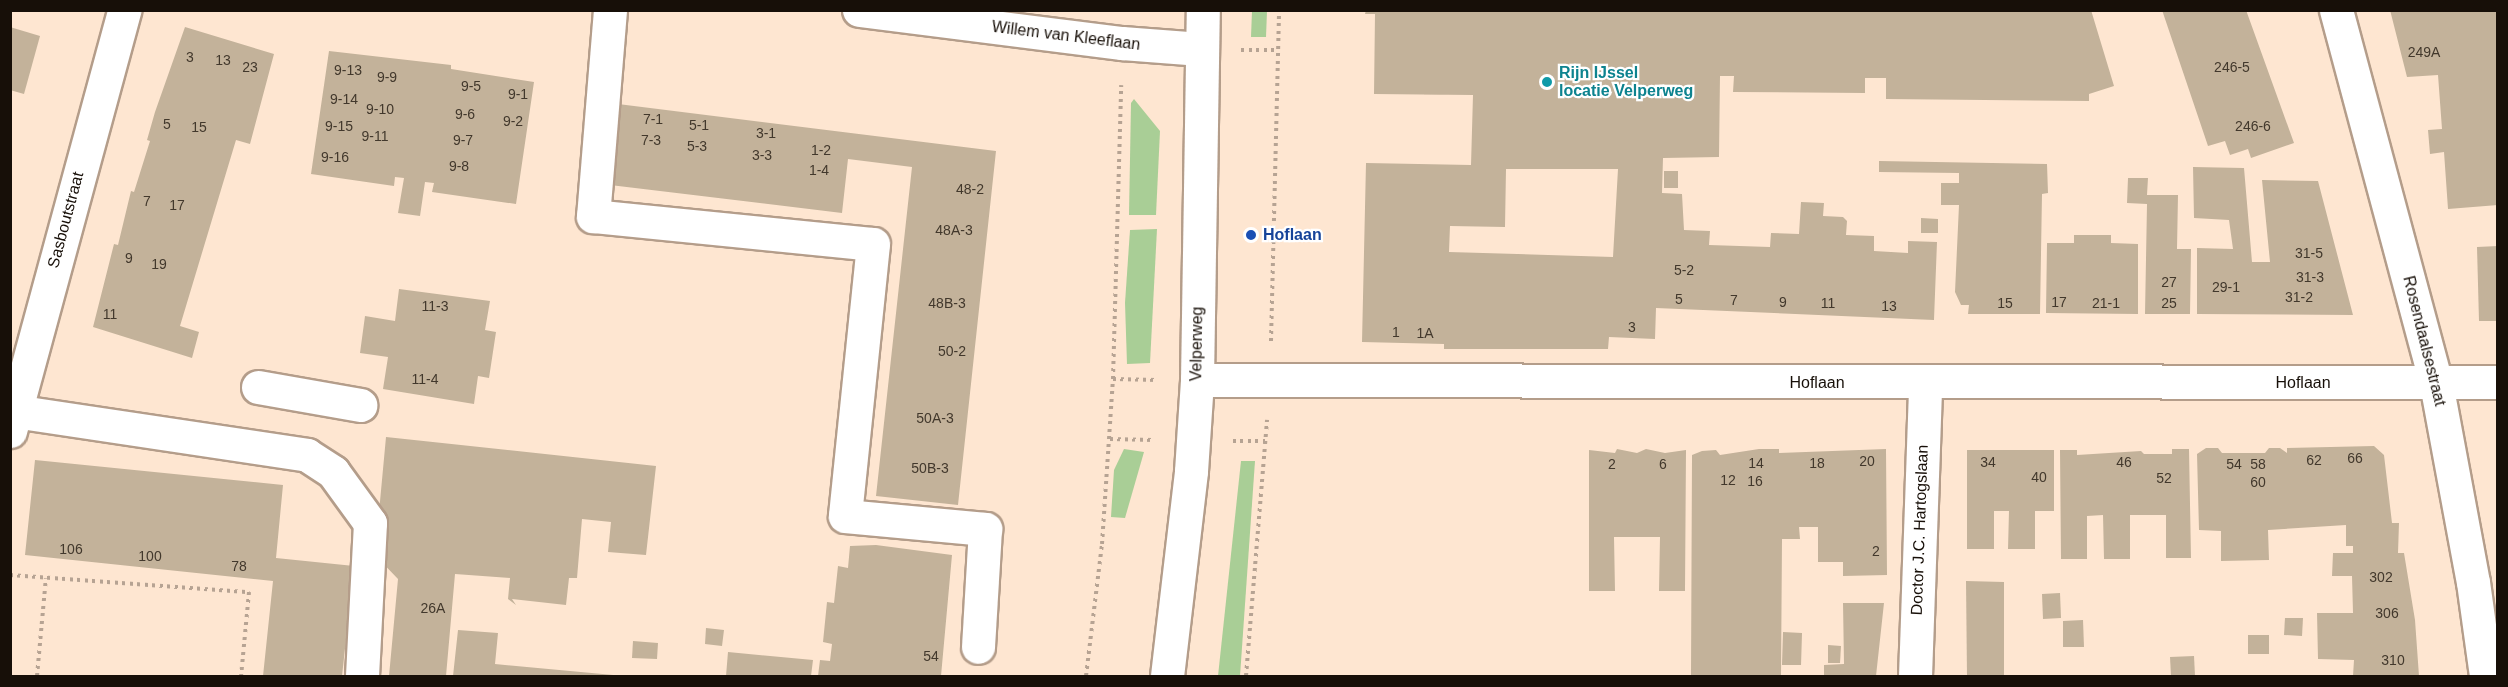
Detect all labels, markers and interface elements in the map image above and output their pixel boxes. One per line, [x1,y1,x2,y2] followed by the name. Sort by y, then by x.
[991,17,1141,55] street label: Willem van Kleeflaan
[2408,44,2440,60] house number: 249A
[186,49,194,65] house number: 3
[215,52,231,68] house number: 13
[242,59,258,75] house number: 23
[2214,59,2250,75] house number: 246-5
[334,62,362,78] house number: 9-13
[1559,63,1693,101] place label: Rijn IJssel locatie Velperweg
[377,69,397,85] house number: 9-9
[1540,75,1554,89] marker: Rijn IJssel locatie Velperweg
[461,78,481,94] house number: 9-5
[508,86,528,102] house number: 9-1
[330,91,358,107] house number: 9-14
[366,101,394,117] house number: 9-10
[455,106,475,122] house number: 9-6
[643,111,663,127] house number: 7-1
[503,113,523,129] house number: 9-2
[163,116,171,132] house number: 5
[689,117,709,133] house number: 5-1
[325,118,353,134] house number: 9-15
[2235,118,2271,134] house number: 246-6
[191,119,207,135] house number: 15
[756,125,776,141] house number: 3-1
[362,128,388,144] house number: 9-11
[453,132,473,148] house number: 9-7
[641,132,661,148] house number: 7-3
[687,138,707,154] house number: 5-3
[811,142,831,158] house number: 1-2
[752,147,772,163] house number: 3-3
[321,149,349,165] house number: 9-16
[449,158,469,174] house number: 9-8
[809,162,829,178] house number: 1-4
[44,170,88,270] street label: Sasboutstraat
[956,181,984,197] house number: 48-2
[143,193,151,209] house number: 7
[169,197,185,213] house number: 17
[935,222,973,238] house number: 48A-3
[1263,225,1322,245] place label: Hoflaan
[1244,228,1258,242] marker: Hoflaan
[2295,245,2323,261] house number: 31-5
[125,250,133,266] house number: 9
[151,256,167,272] house number: 19
[1674,262,1694,278] house number: 5-2
[2296,269,2324,285] house number: 31-3
[2161,274,2177,290] house number: 27
[2399,274,2449,408] street label: Rosendaalsestraat
[2212,279,2240,295] house number: 29-1
[2285,289,2313,305] house number: 31-2
[1675,291,1683,307] house number: 5
[1730,292,1738,308] house number: 7
[1779,294,1787,310] house number: 9
[2051,294,2067,310] house number: 17
[928,295,966,311] house number: 48B-3
[1821,295,1835,311] house number: 11
[1997,295,2013,311] house number: 15
[2092,295,2120,311] house number: 21-1
[2161,295,2177,311] house number: 25
[422,298,448,314] house number: 11-3
[1881,298,1897,314] house number: 13
[103,306,117,322] house number: 11
[1187,306,1207,382] street label: Velperweg
[1628,319,1636,335] house number: 3
[1392,324,1400,340] house number: 1
[1416,325,1434,341] house number: 1A
[938,343,966,359] house number: 50-2
[412,371,438,387] house number: 11-4
[1789,373,1845,393] street label: Hoflaan
[2275,373,2331,393] street label: Hoflaan
[916,410,954,426] house number: 50A-3
[1907,444,1933,616] street label: Doctor J.C. Hartogslaan
[2347,450,2363,466] house number: 66
[2306,452,2322,468] house number: 62
[1859,453,1875,469] house number: 20
[1980,454,1996,470] house number: 34
[2116,454,2132,470] house number: 46
[1748,455,1764,471] house number: 14
[1809,455,1825,471] house number: 18
[1608,456,1616,472] house number: 2
[1659,456,1667,472] house number: 6
[2226,456,2242,472] house number: 54
[2250,456,2266,472] house number: 58
[911,460,949,476] house number: 50B-3
[2031,469,2047,485] house number: 40
[2156,470,2172,486] house number: 52
[1720,472,1736,488] house number: 12
[1747,473,1763,489] house number: 16
[2250,474,2266,490] house number: 60
[59,541,83,557] house number: 106
[1872,543,1880,559] house number: 2
[138,548,162,564] house number: 100
[231,558,247,574] house number: 78
[2369,569,2393,585] house number: 302
[421,600,445,616] house number: 26A
[2375,605,2399,621] house number: 306
[923,648,939,664] house number: 54
[2381,652,2405,668] house number: 310

